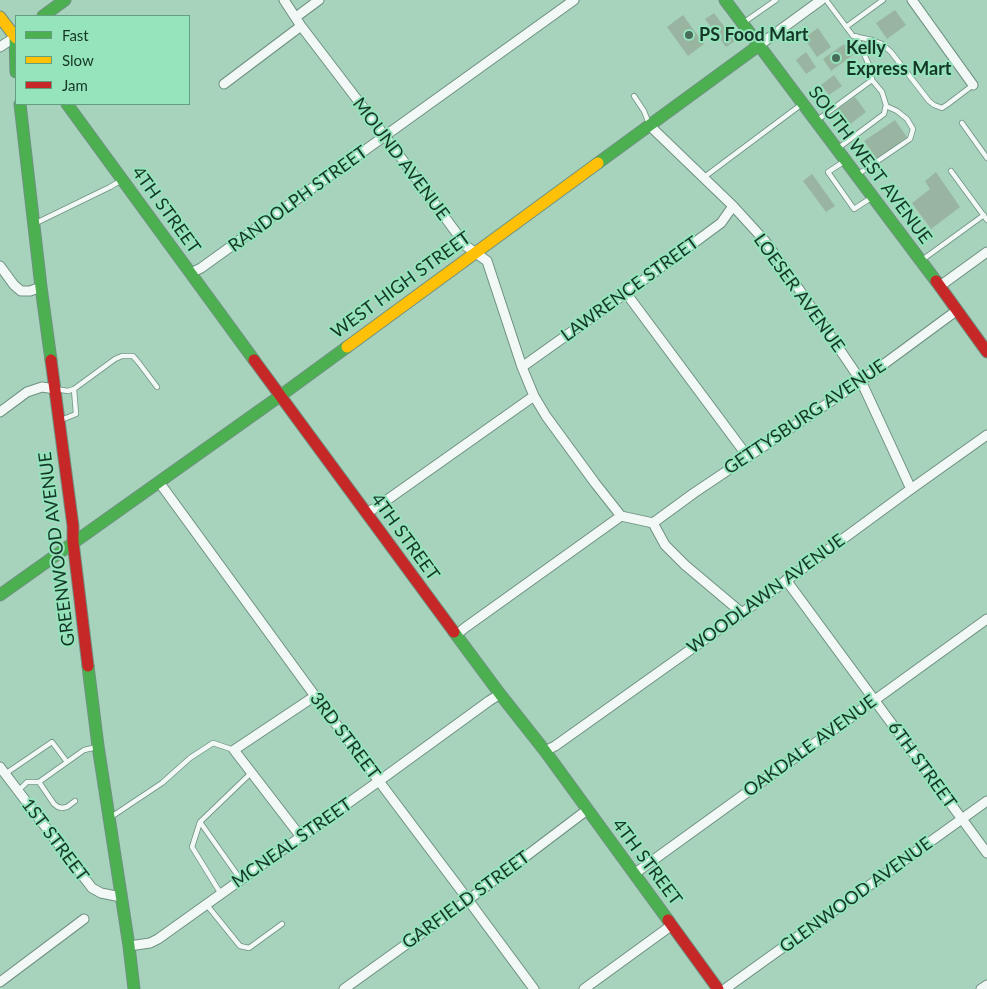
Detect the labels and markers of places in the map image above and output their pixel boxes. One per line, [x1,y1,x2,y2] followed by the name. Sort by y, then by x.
[699,24,808,46] place label: PS Food Mart
[683,29,695,41] marker: PS Food Mart
[846,37,952,80] place label: Kelly Express Mart
[830,52,842,64] marker: Kelly Express Mart

